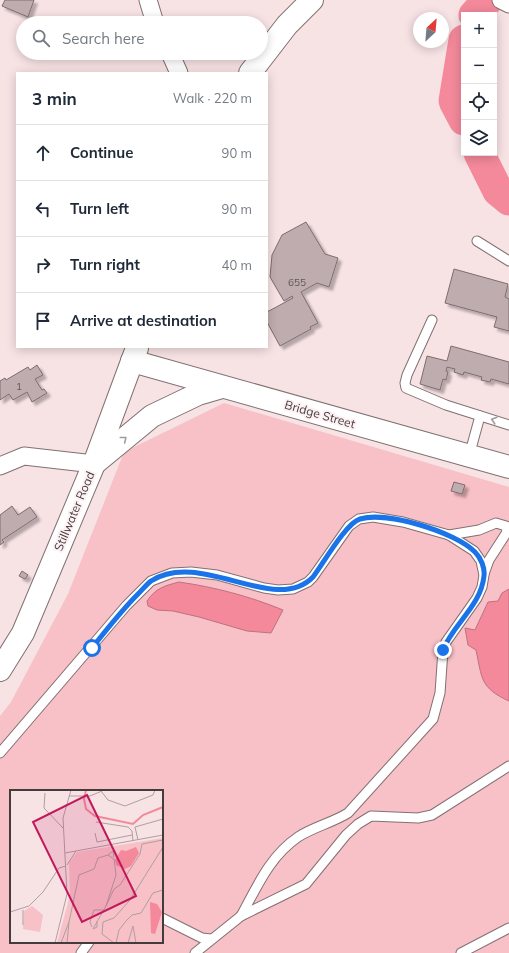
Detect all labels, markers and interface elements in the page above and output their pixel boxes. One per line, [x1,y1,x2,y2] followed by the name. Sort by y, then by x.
[413,12,449,48] north arrow
[461,12,497,156] map controls
[461,12,497,48] button: +
[16,16,268,60] search box
[30,27,52,49] icon: search
[62,29,144,48] text: Search here
[461,48,497,84] button: −
[461,84,497,120] button: locate
[32,88,77,109] text: 3 min
[173,90,252,106] text: Walk · 220 m
[461,120,497,156] button: layers
[32,142,54,164] icon: ahead
[70,143,133,162] text: Continue
[222,145,252,161] text: 90 m
[32,198,54,220] icon: left
[70,199,129,218] text: Turn left
[222,201,252,217] text: 90 m
[32,254,54,276] icon: right
[70,255,140,274] text: Turn right
[222,257,252,273] text: 40 m
[288,276,306,289] house number: 655
[32,310,54,332] icon: arrive
[70,311,217,330] text: Arrive at destination
[16,380,22,393] house number: 1
[283,397,357,431] street label: Bridge Street
[491,417,498,425] one-way arrow
[120,436,127,443] one-way arrow
[50,469,98,553] street label: Stillwater Road
[83,639,101,657] route start
[434,641,452,659] route end
[10,790,163,943] inset map

